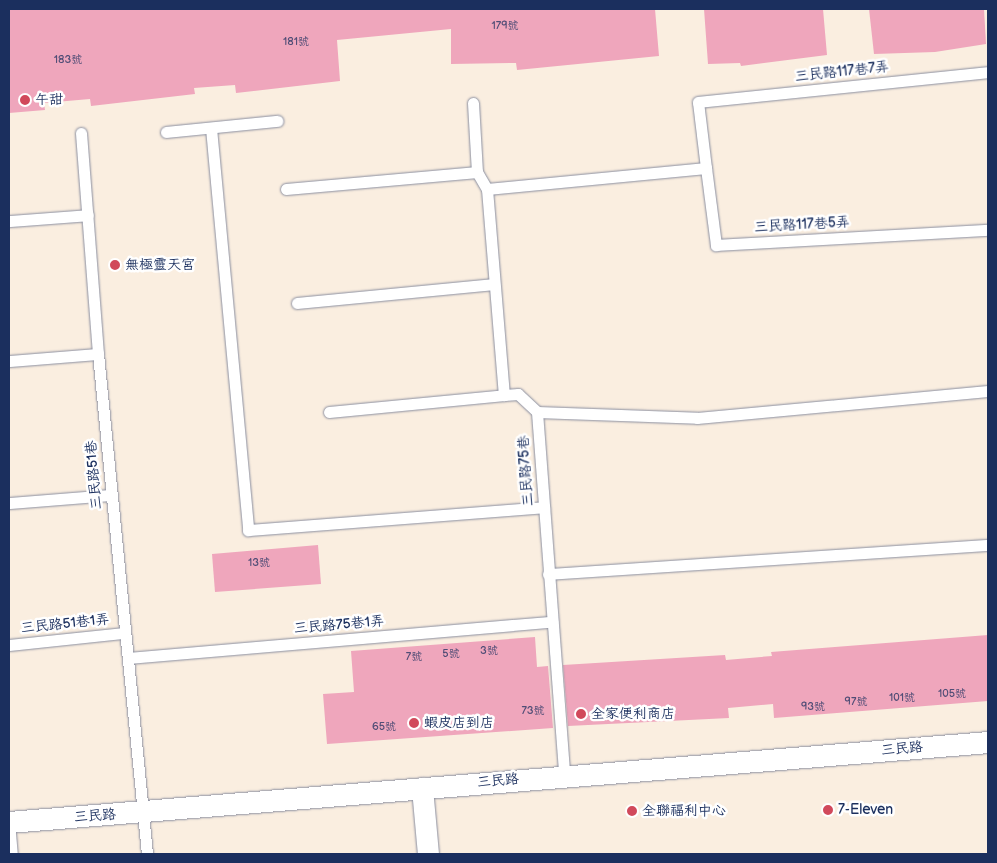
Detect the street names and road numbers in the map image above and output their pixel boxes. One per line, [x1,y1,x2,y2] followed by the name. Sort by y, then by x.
[794,59,890,85] street label: 三民路117巷7弄
[754,214,850,236] street label: 三民路117巷5弄
[515,435,537,507] street label: 三民路75巷
[83,440,105,510] street label: 三民路51巷
[20,611,110,637] street label: 三民路51巷1弄
[293,613,385,637] street label: 三民路75巷1弄
[880,739,924,759] street label: 三民路
[476,771,520,791] street label: 三民路
[73,806,117,826] street label: 三民路

